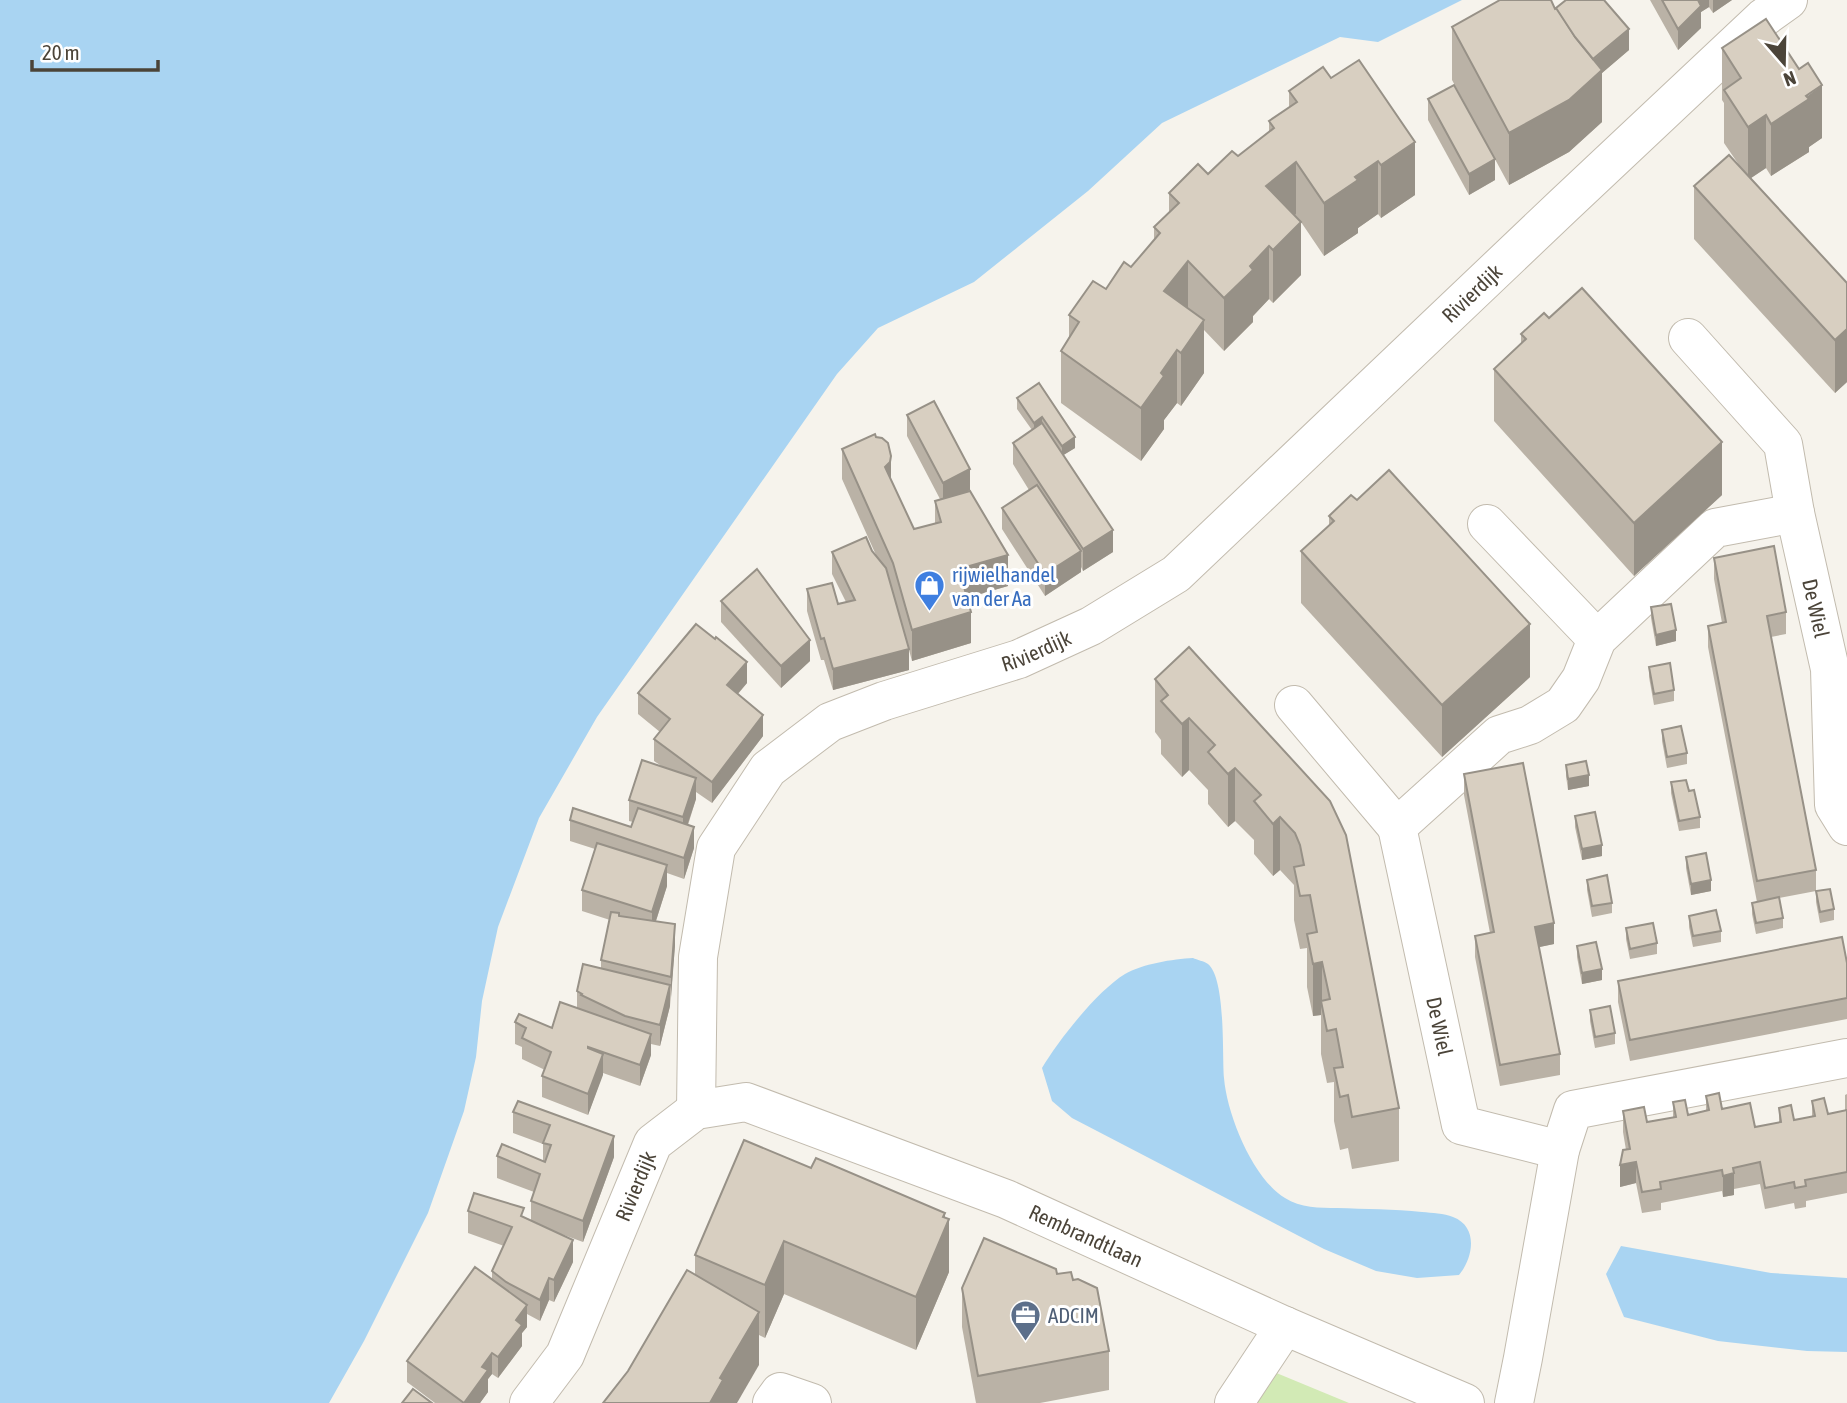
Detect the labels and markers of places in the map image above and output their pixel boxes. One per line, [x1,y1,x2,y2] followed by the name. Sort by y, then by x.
[952,562,1056,610] place label: rijwielhandel van der Aa
[912,569,946,613] shop icon: rijwielhandel van der Aa
[1008,1298,1042,1342] office icon: ADCIM
[1048,1303,1099,1327] place label: ADCIM

